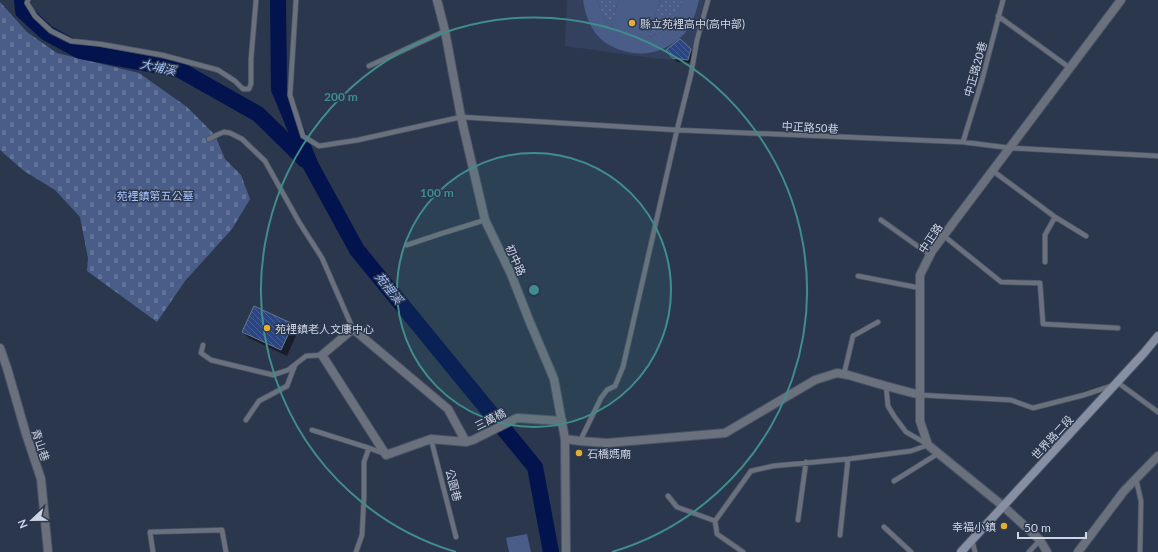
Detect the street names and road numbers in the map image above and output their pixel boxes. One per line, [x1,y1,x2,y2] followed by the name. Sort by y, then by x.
[961,40,989,98] street label: 中正路20巷
[781,119,839,135] street label: 中正路50巷
[915,221,945,255] street label: 中正路
[503,242,529,278] street label: 初中路
[472,406,508,432] street label: 三萬橋
[1028,412,1076,462] street label: 世界路二段
[30,427,52,463] street label: 青山巷
[443,467,465,503] street label: 公園巷

